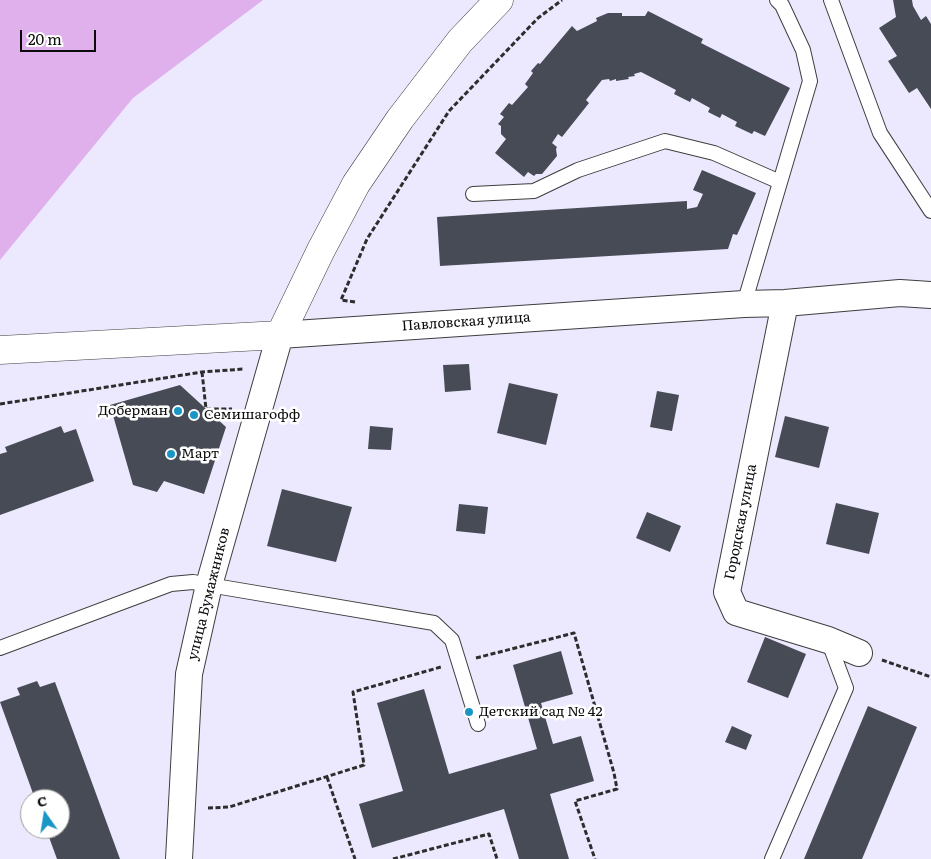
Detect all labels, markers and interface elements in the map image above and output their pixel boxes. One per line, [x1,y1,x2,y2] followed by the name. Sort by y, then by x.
[22,20,99,52] scale bar
[28,27,62,50] text: 20 m
[401,309,531,335] street label: Павловская улица
[98,403,168,419] place label: Доберман
[172,405,184,417] marker: Доберман
[204,407,300,423] place label: Семишагофф
[188,409,200,421] marker: Семишагофф
[181,446,219,462] place label: Март
[165,448,177,460] marker: Март
[722,463,760,581] street label: Городская улица
[184,526,234,662] street label: улица Бумажников
[479,704,603,720] place label: Детский сад № 42
[463,706,475,718] marker: Детский сад № 42
[20,789,70,839] north arrow
[35,789,49,811] text: С

